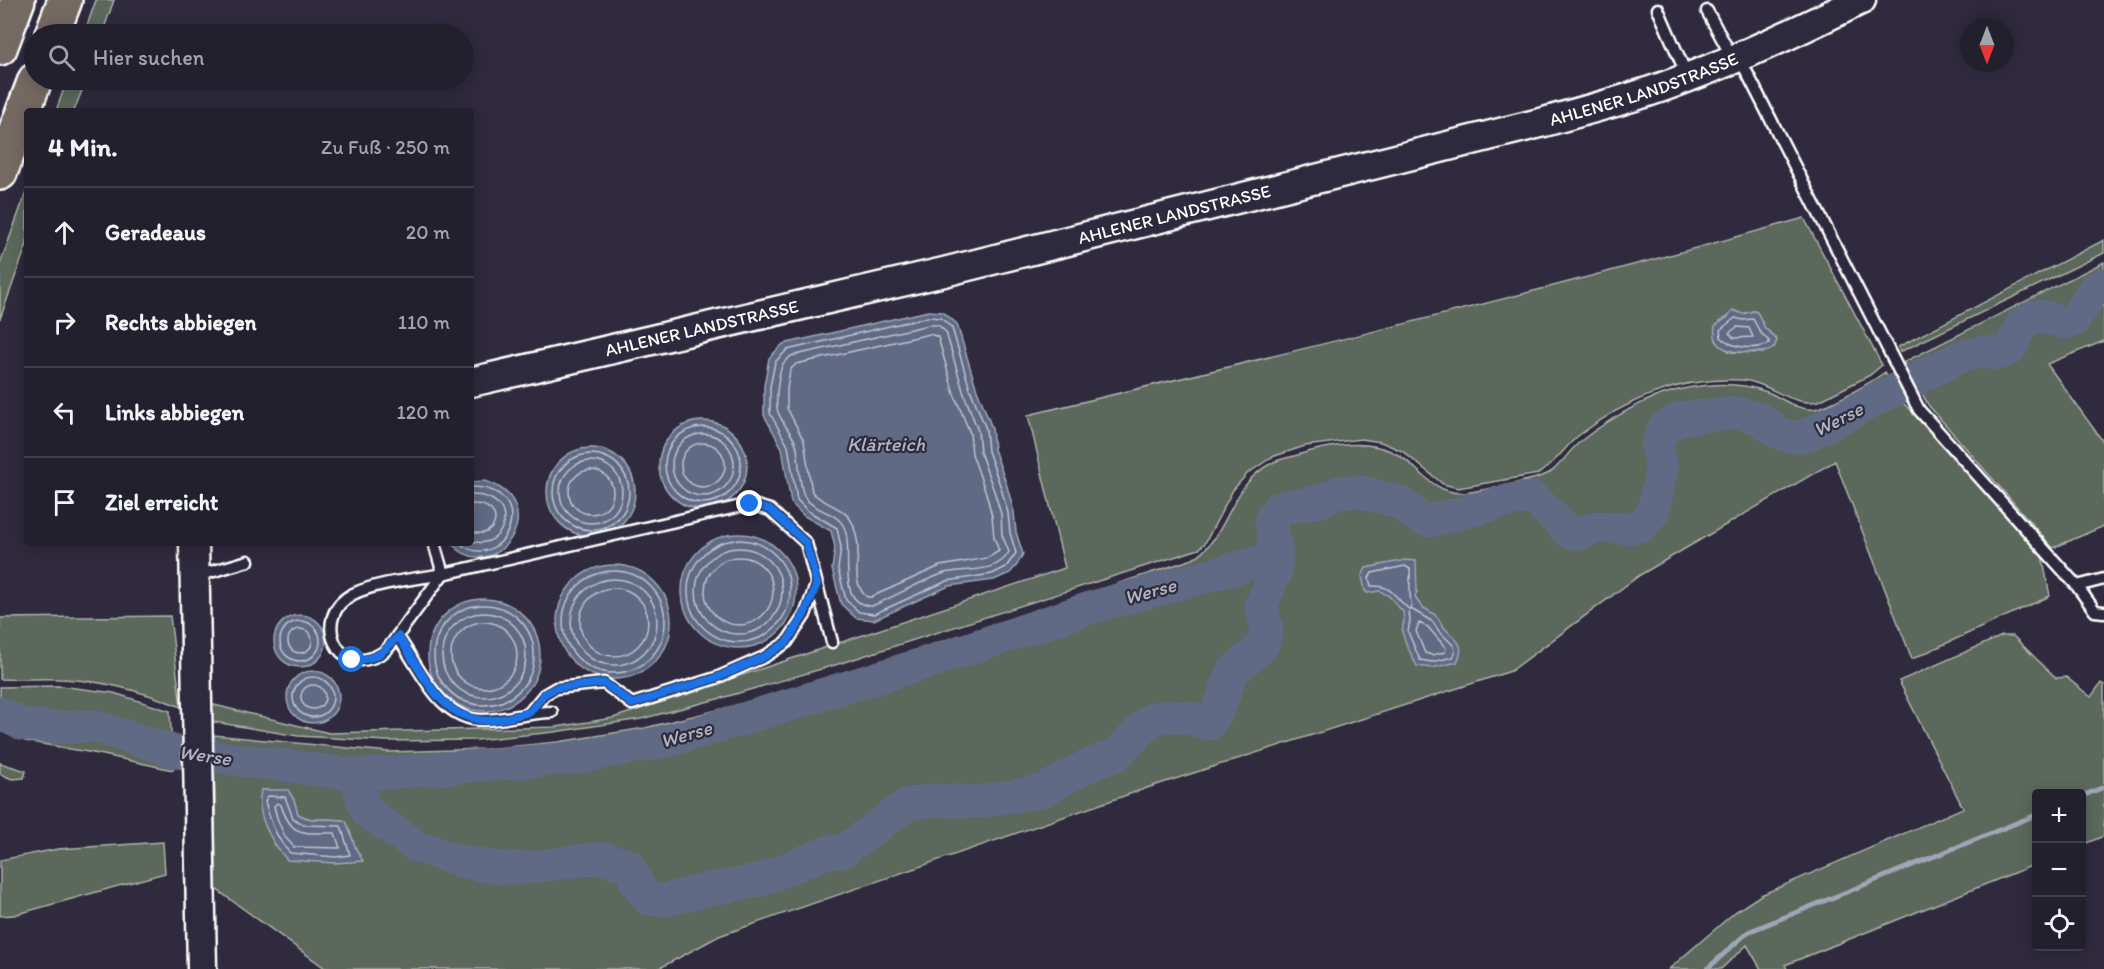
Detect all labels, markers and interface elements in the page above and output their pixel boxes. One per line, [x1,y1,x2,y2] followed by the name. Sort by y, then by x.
[1960,18,2014,72] north arrow
[24,24,474,90] search box
[45,41,78,74] icon: search
[93,44,204,71] text: Hier suchen
[1547,48,1741,131] street label: AHLENER LANDSTRASSE
[48,131,118,163] text: 4 Min.
[321,135,450,159] text: Zu Fuß · 250 m
[1076,180,1273,249] street label: AHLENER LANDSTRASSE
[48,216,81,249] icon: ahead
[105,219,206,246] text: Geradeaus
[406,220,450,244] text: 20 m
[603,295,801,361] street label: AHLENER LANDSTRASSE
[48,306,81,339] icon: right
[105,309,257,336] text: Rechts abbiegen
[398,310,450,334] text: 110 m
[48,396,81,429] icon: left
[1809,396,1868,442] water label: Werse
[105,399,244,426] text: Links abbiegen
[397,400,450,424] text: 120 m
[847,432,926,456] water label: Klärteich
[48,486,81,519] icon: arrive
[105,489,218,516] text: Ziel erreicht
[736,490,762,516] route end
[1122,572,1180,609] water label: Werse
[338,646,364,672] route start
[658,715,716,753] water label: Werse
[177,739,234,771] water label: Werse
[2032,789,2086,951] map controls
[2032,789,2086,843] button: +
[2032,843,2086,897] button: −
[2032,897,2086,951] button: locate

